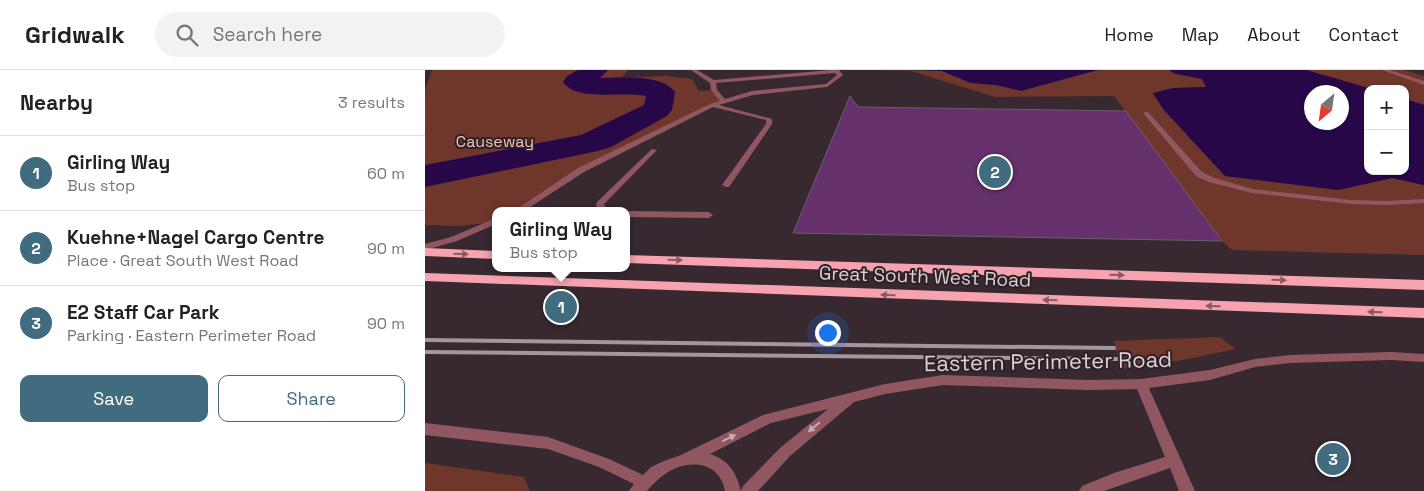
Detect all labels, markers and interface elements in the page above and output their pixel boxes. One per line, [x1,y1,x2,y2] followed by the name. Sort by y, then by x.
[155,12,505,57] search box
[25,19,125,50] text: Gridwalk
[173,21,201,49] icon: search
[213,22,322,47] text: Search here
[1105,23,1154,46] text: Home
[1182,23,1219,46] text: Map
[1247,23,1301,46] text: About
[1329,23,1399,46] text: Contact
[1304,85,1349,130] north arrow
[1364,85,1409,175] map controls
[1364,85,1409,130] button: +
[20,89,93,116] text: Nearby
[338,92,405,113] text: 3 results
[1364,130,1409,175] button: −
[456,131,534,152] park label: Causeway
[67,150,170,175] text: Girling Way
[979,153,1011,191] pin: 2
[32,163,40,184] text: 1
[367,163,405,184] text: 60 m
[67,175,135,196] text: Bus stop
[492,207,630,272] popup
[509,217,613,242] text: Girling Way
[67,225,324,250] text: Kuehne+Nagel Cargo Centre
[31,238,41,259] text: 2
[367,238,405,259] text: 90 m
[509,242,578,263] text: Bus stop
[67,250,299,271] text: Place · Great South West Road
[453,250,469,258] one-way arrow
[667,257,683,265] one-way arrow
[818,260,1032,293] street label: Great South West Road
[1109,271,1125,279] one-way arrow
[1272,276,1288,284] one-way arrow
[545,288,577,326] pin: 1
[880,290,896,298] one-way arrow
[1042,296,1058,304] one-way arrow
[67,300,220,325] text: E2 Staff Car Park
[1205,302,1221,310] one-way arrow
[1367,307,1383,315] one-way arrow
[31,313,41,334] text: 3
[367,313,405,334] text: 90 m
[815,320,841,346] your location
[67,325,316,346] text: Parking · Eastern Perimeter Road
[924,345,1172,377] street label: Eastern Perimeter Road
[20,375,208,422] button: Save
[218,375,405,422] button: Share
[807,422,820,433] one-way arrow
[721,434,736,442] one-way arrow
[1317,440,1349,478] pin: 3

